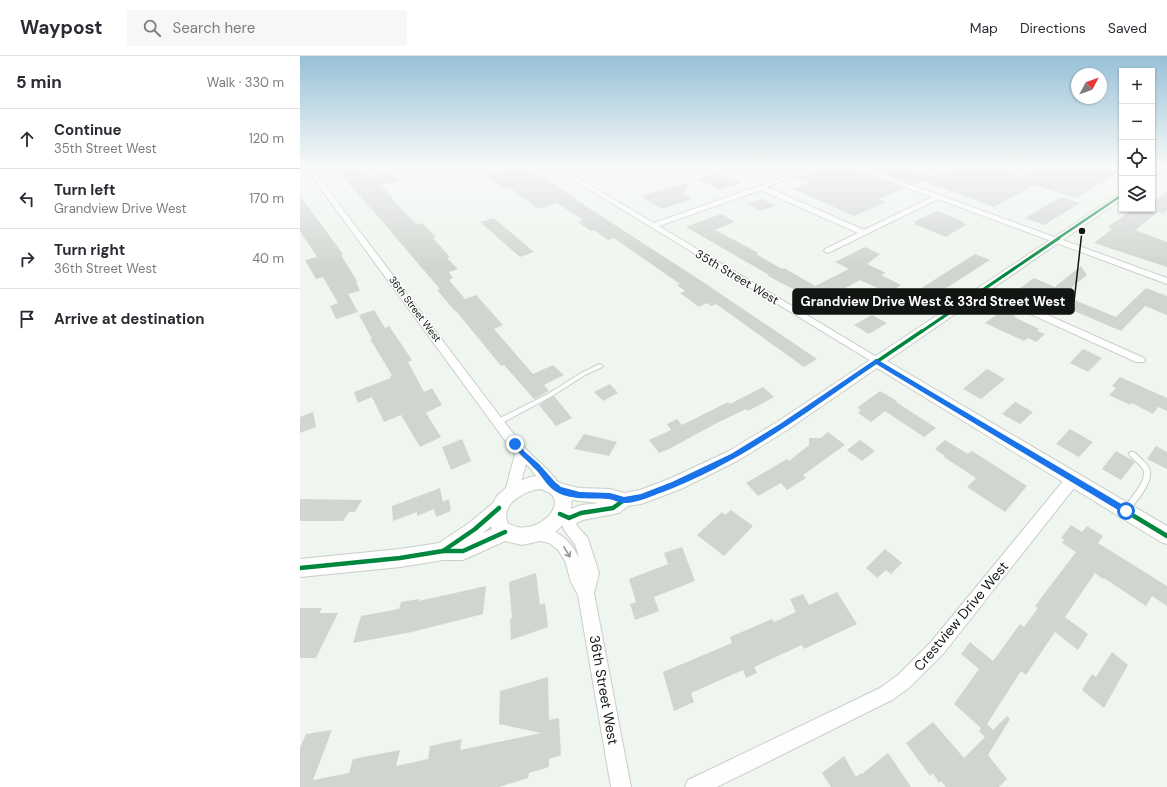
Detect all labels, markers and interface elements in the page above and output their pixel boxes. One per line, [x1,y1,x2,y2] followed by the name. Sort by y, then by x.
[127,10,407,46] search box
[20,15,103,40] text: Waypost
[141,17,163,39] icon: search
[173,18,255,38] text: Search here
[970,19,998,37] text: Map
[1020,19,1086,37] text: Directions
[1108,19,1147,37] text: Saved
[1071,68,1107,104] north arrow
[1119,68,1155,212] map controls
[1119,68,1155,104] button: +
[16,71,62,93] text: 5 min
[207,74,284,91] text: Walk · 330 m
[1119,104,1155,140] button: −
[54,120,122,140] text: Continue
[16,128,38,150] icon: ahead
[249,130,284,147] text: 120 m
[54,140,157,157] text: 35th Street West
[1119,140,1155,176] button: locate
[1119,176,1155,212] button: layers
[54,180,115,200] text: Turn left
[16,188,38,210] icon: left
[249,190,284,207] text: 170 m
[54,200,187,217] text: Grandview Drive West
[54,240,125,260] text: Turn right
[692,246,782,308] street label: 35th Street West
[16,248,38,270] icon: right
[252,250,284,267] text: 40 m
[54,260,157,277] text: 36th Street West
[386,274,444,345] street label: 36th Street West
[793,289,1074,314] callout: Grandview Drive West & 33rd Street West
[801,293,1065,310] text: Grandview Drive West & 33rd Street West
[16,308,38,330] icon: arrive
[54,309,205,329] text: Arrive at destination
[506,435,524,453] route end
[1117,502,1135,520] route start
[563,546,571,557] one-way arrow
[910,557,1012,675] street label: Crestview Drive West
[586,634,622,746] street label: 36th Street West

